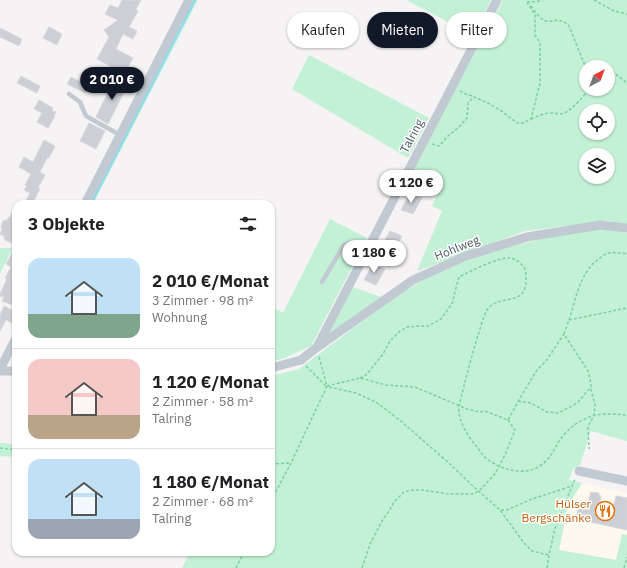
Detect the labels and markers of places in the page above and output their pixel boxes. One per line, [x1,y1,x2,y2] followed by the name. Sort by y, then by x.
[75,67,149,101] pin: 2 010 €
[374,170,448,204] pin: 1 120 €
[337,240,411,274] pin: 1 180 €
[521,496,592,525] place label: Hülser Bergschänke
[594,500,616,522] restaurant icon: Hülser Bergschänke

